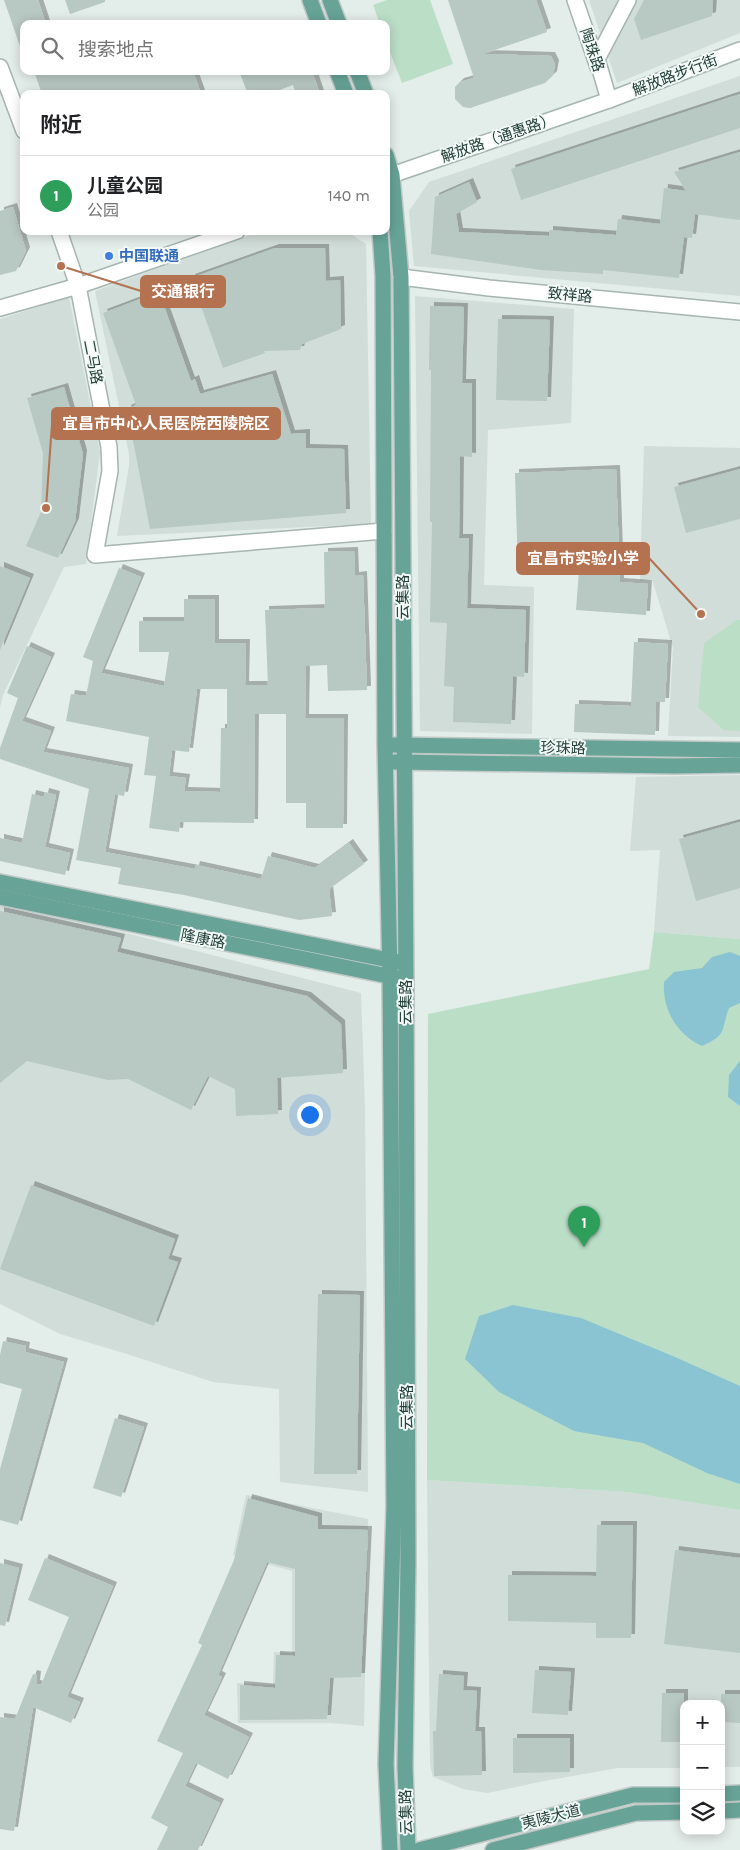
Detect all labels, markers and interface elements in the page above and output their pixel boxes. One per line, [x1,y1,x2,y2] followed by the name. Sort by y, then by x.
[20,20,390,75] search box
[576,26,608,74] street label: 陶珠路
[38,34,66,62] icon: search
[78,39,154,61] text: 搜索地点
[630,50,720,100] street label: 解放路步行街
[438,110,558,166] street label: 解放路（通惠路）
[40,113,82,137] text: 附近
[87,175,163,197] text: 儿童公园
[53,186,59,205] text: 1
[328,186,370,205] text: 140 m
[87,201,119,220] text: 公园
[119,247,179,265] place label: 中国联通
[103,250,115,262] marker: 中国联通
[141,276,225,307] callout: 交通银行
[151,282,215,301] text: 交通银行
[547,284,593,306] street label: 致祥路
[80,338,106,386] street label: 二马路
[52,408,280,439] callout: 宜昌市中心人民医院西陵院区
[62,414,270,433] text: 宜昌市中心人民医院西陵院区
[517,543,649,574] callout: 宜昌市实验小学
[527,549,639,568] text: 宜昌市实验小学
[394,574,412,620] street label: 云集路
[540,739,586,757] street label: 珍珠路
[179,926,227,952] street label: 隆康路
[397,979,415,1025] street label: 云集路
[297,1102,323,1128] your location
[568,1206,600,1247] pin: 1
[398,1384,416,1430] street label: 云集路
[680,1700,725,1835] map controls
[680,1700,725,1745] button: +
[680,1745,725,1790] button: −
[396,1789,416,1835] street label: 云集路
[680,1790,725,1835] button: layers
[520,1801,582,1833] street label: 夷陵大道

